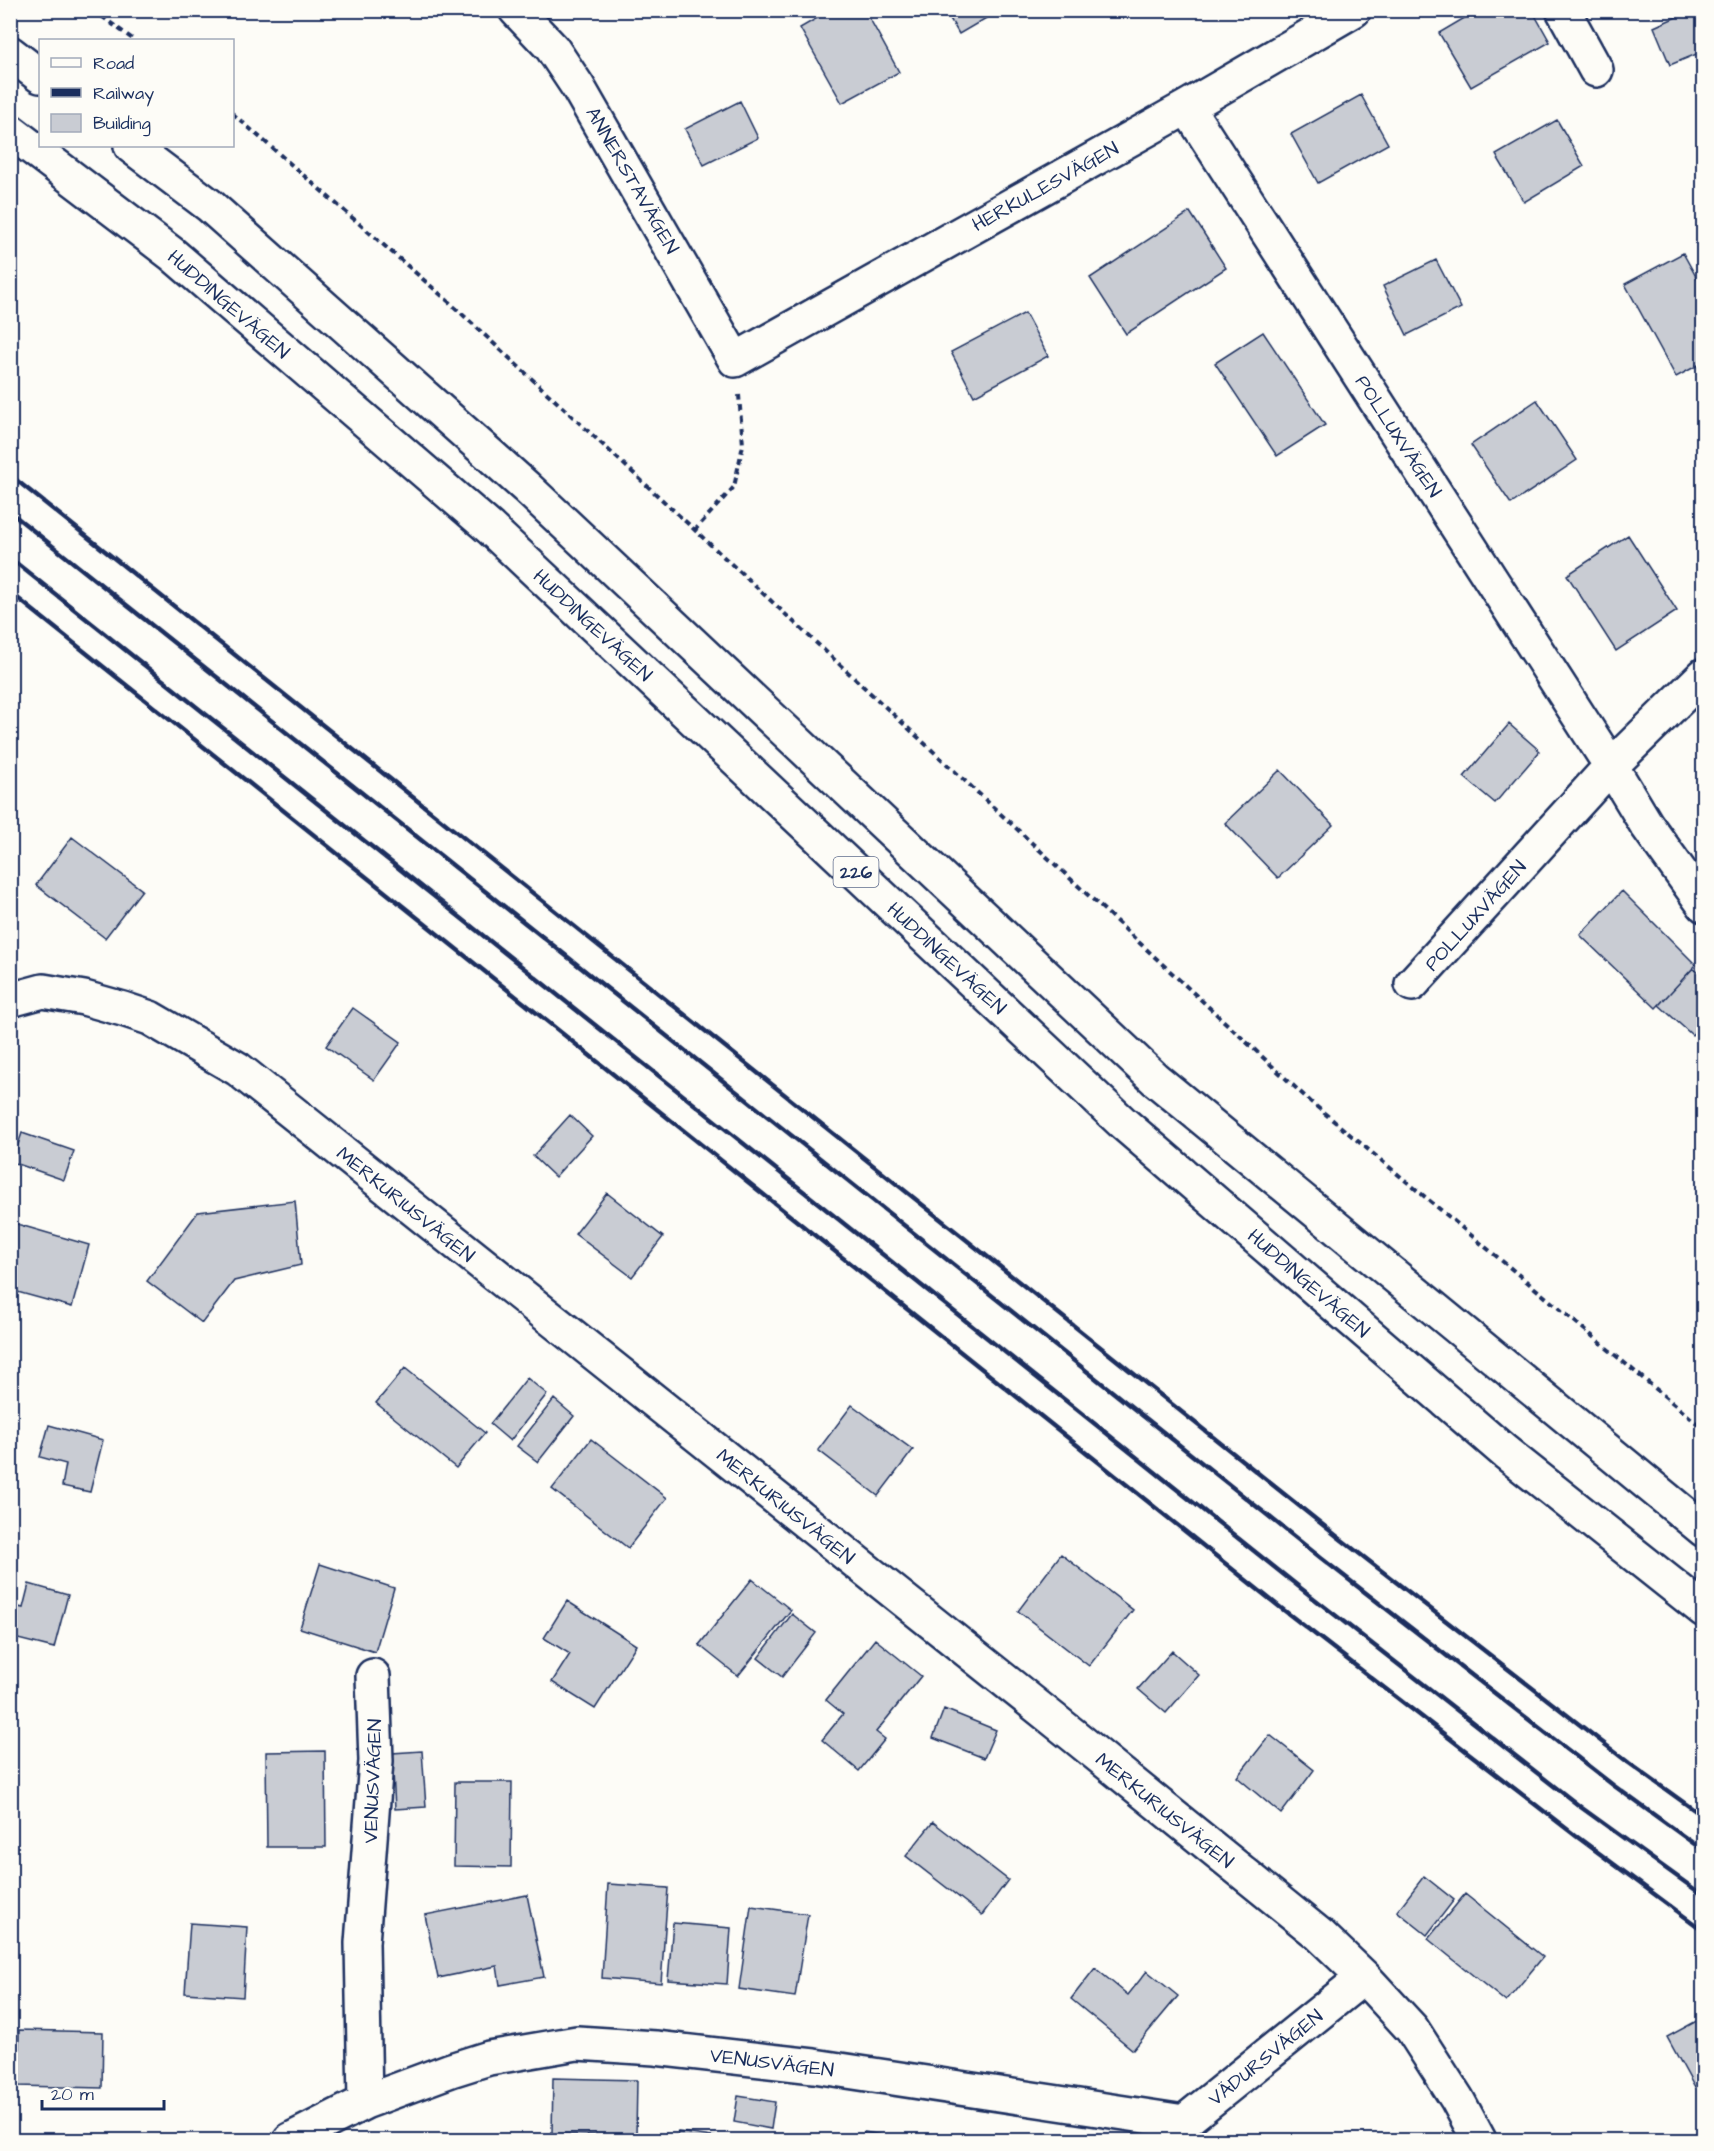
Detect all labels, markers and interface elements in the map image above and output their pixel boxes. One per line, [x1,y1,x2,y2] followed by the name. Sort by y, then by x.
[39,39,234,147] legend
[93,51,134,76] text: Road
[93,81,154,107] text: Railway
[579,102,686,259] street label: ANNERSTAVÄGEN
[93,111,151,137] text: Building
[967,135,1124,239] street label: HERKULESVÄGEN
[161,244,296,366] street label: HUDDINGEVÄGEN
[1348,370,1448,503] street label: POLLUXVÄGEN
[526,563,658,689] street label: HUDDINGEVÄGEN
[1418,854,1533,977] street label: POLLUXVÄGEN
[834,857,878,887] road number: 226
[880,896,1012,1022] street label: HUDDINGEVÄGEN
[330,1140,481,1269] street label: MERKURIUSVÄGEN
[1241,1223,1376,1345] street label: HUDDINGEVÄGEN
[710,1442,861,1571] street label: MERKURIUSVÄGEN
[357,1718,389,1844] street label: VENUSVÄGEN
[1089,1746,1240,1875] street label: MERKURIUSVÄGEN
[1202,2003,1329,2113] street label: VÄDURSVÄGEN
[708,2042,835,2084] street label: VENUSVÄGEN
[42,2073,164,2111] scale bar
[51,2082,94,2107] text: 20 m

